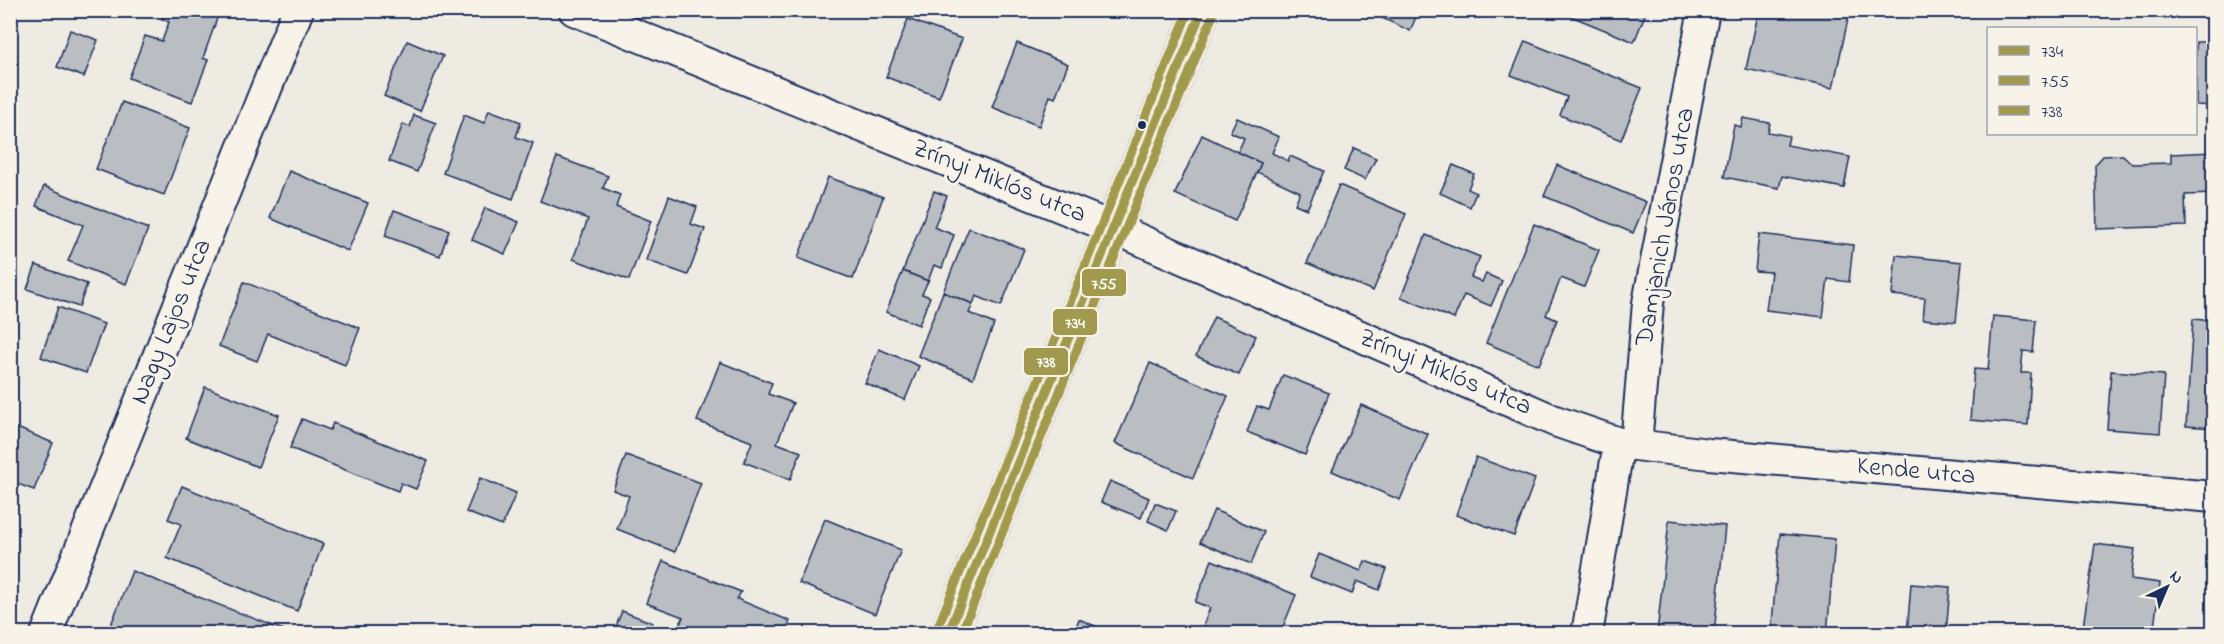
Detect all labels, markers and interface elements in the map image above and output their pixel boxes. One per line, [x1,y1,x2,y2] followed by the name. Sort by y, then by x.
[1987,27,2197,135] legend
[2041,40,2064,66] text: 734
[2041,70,2069,96] text: 755
[2041,100,2063,126] text: 738
[1626,105,1706,350] street label: Damjanich János utca
[1136,119,1148,131] unlabelled marker
[906,130,1092,234] street label: Zrínyi Miklós utca
[122,234,222,410] street label: Nagy Lajos utca
[1081,268,1127,297] line badge: 755
[1092,273,1117,297] text: 755
[1052,308,1098,336] line badge: 734
[1065,312,1085,336] text: 734
[1353,319,1537,427] street label: Zrínyi Miklós utca
[1023,347,1069,376] line badge: 738
[1036,351,1056,375] text: 738
[1855,448,1977,496] street label: Kende utca
[2137,557,2197,617] north arrow
[2164,565,2188,590] text: N

